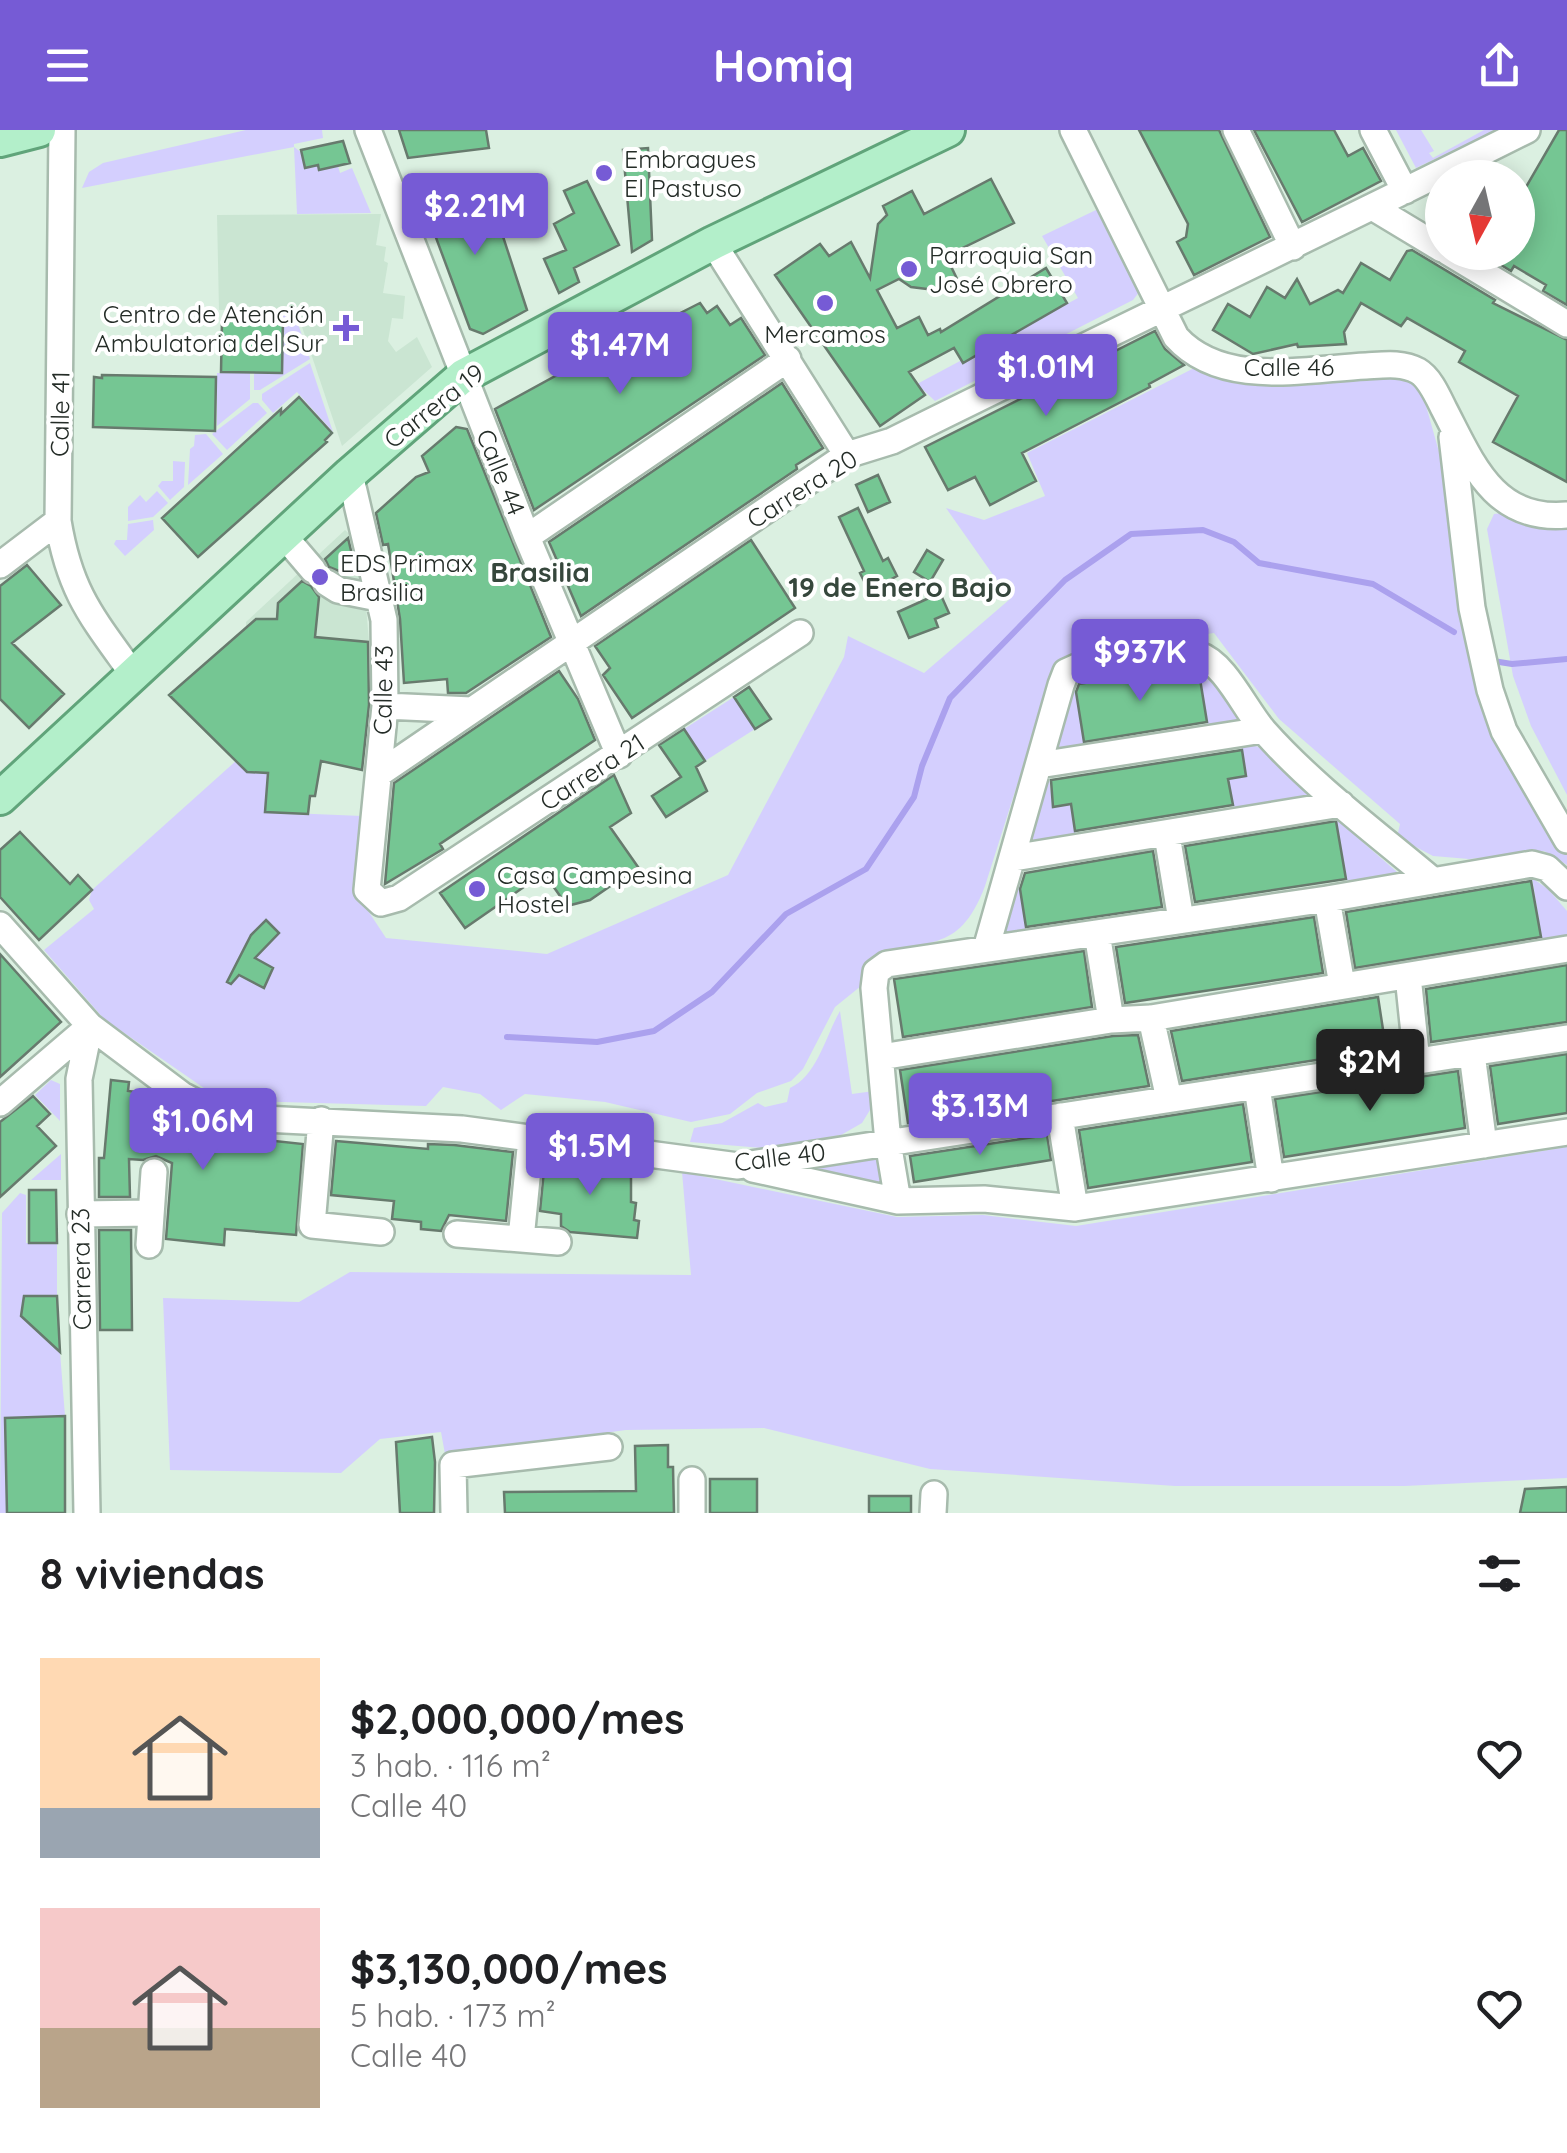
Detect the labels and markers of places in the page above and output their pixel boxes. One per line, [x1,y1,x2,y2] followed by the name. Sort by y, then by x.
[624,143,756,203] place label: Embragues El Pastuso
[593,162,615,184] marker: Embragues El Pastuso
[394,173,556,258] pin: $2.21M
[929,239,1093,299] place label: Parroquia San José Obrero
[898,258,920,280] marker: Parroquia San José Obrero
[814,292,836,314] marker: Mercamos
[95,298,324,358] place label: Centro de Atención Ambulatoria del Sur
[539,312,701,397] pin: $1.47M
[333,315,359,341] marker: Centro de Atención Ambulatoria del Sur
[764,318,886,349] place label: Mercamos
[965,334,1127,419] pin: $1.01M
[340,547,473,607] place label: EDS Primax Brasilia
[309,566,331,588] marker: EDS Primax Brasilia
[1070,619,1210,704] pin: $937K
[497,859,693,919] place label: Casa Campesina Hostel
[466,878,488,900] marker: Casa Campesina Hostel
[1322,1029,1418,1114] pin: $2M
[899,1073,1061,1158] pin: $3.13M
[122,1088,284,1173] pin: $1.06M
[520,1113,660,1198] pin: $1.5M

